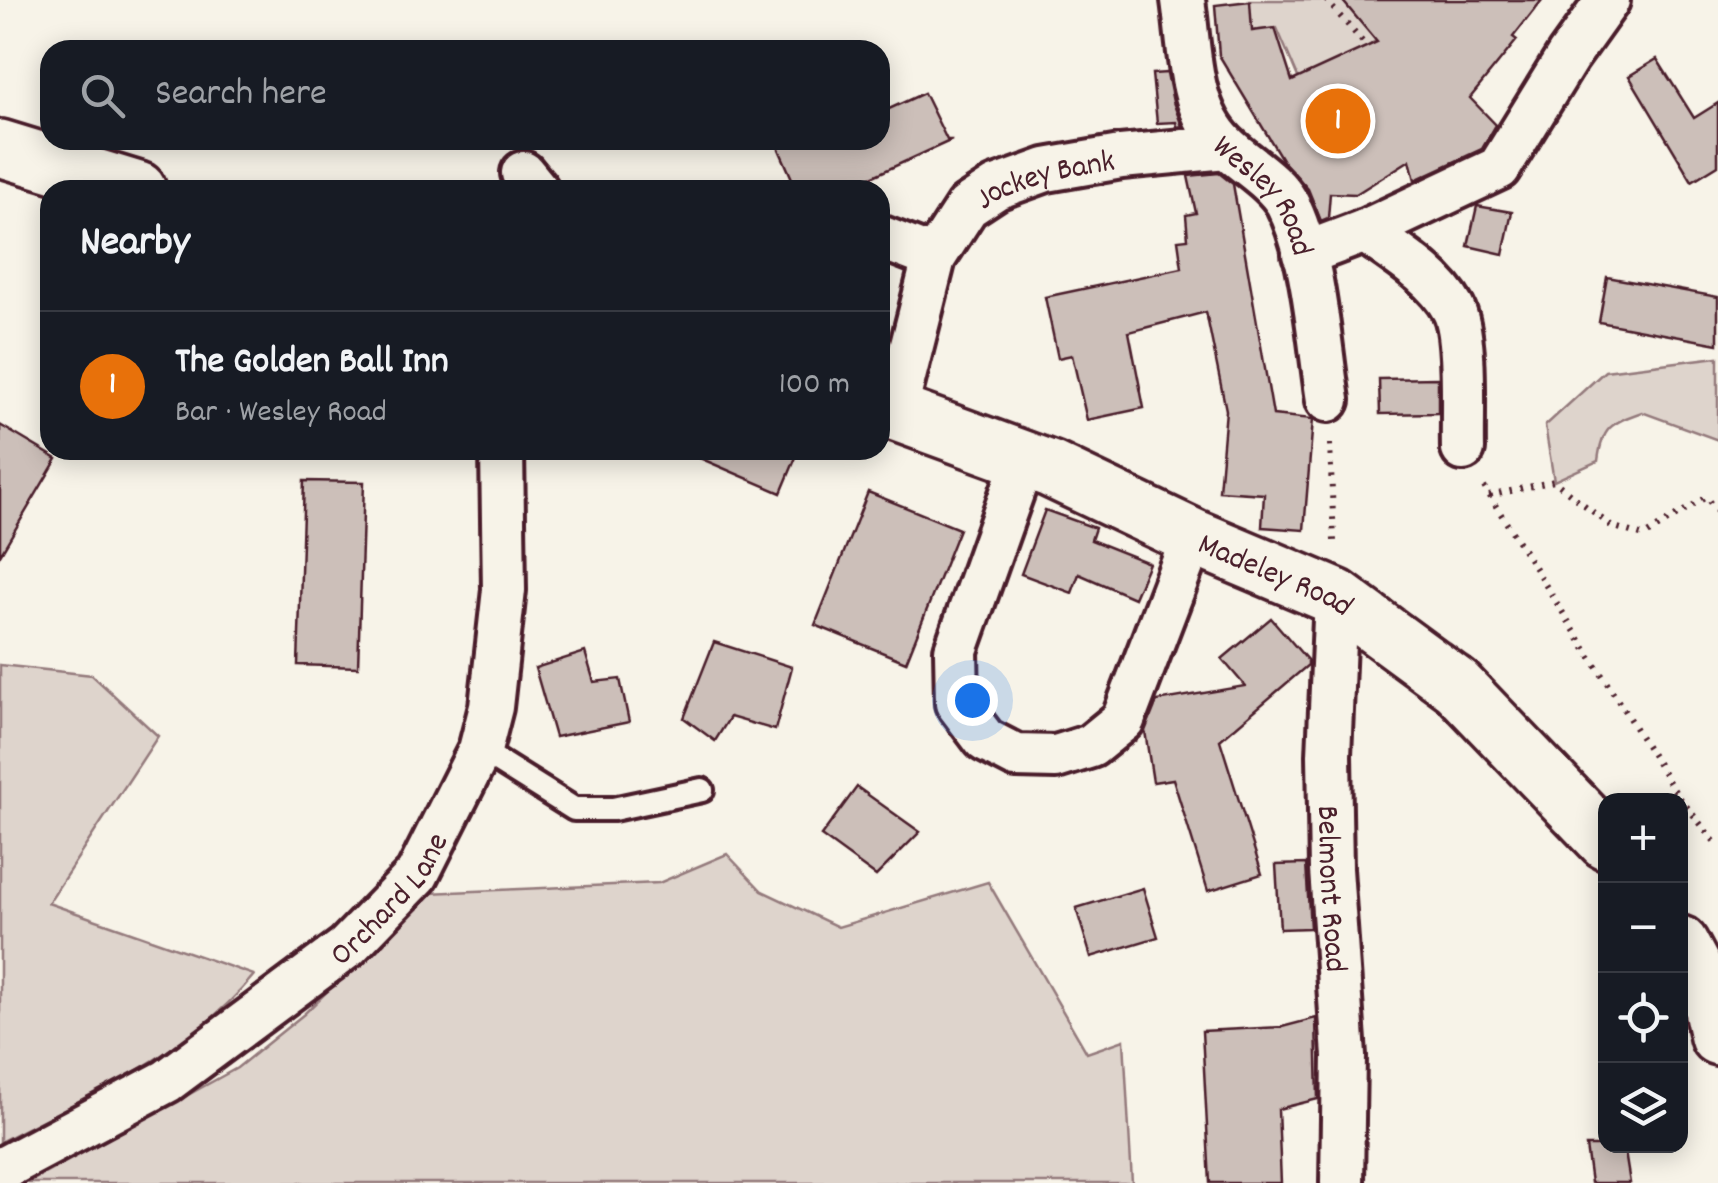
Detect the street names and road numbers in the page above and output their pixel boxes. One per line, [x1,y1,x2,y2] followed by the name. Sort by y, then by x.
[1200,127,1323,261] street label: Wesley Road
[967,141,1119,224] street label: Jockey Bank
[1190,524,1361,630] street label: Madeley Road
[1302,805,1356,974] street label: Belmont Road
[322,826,463,980] street label: Orchard Lane

